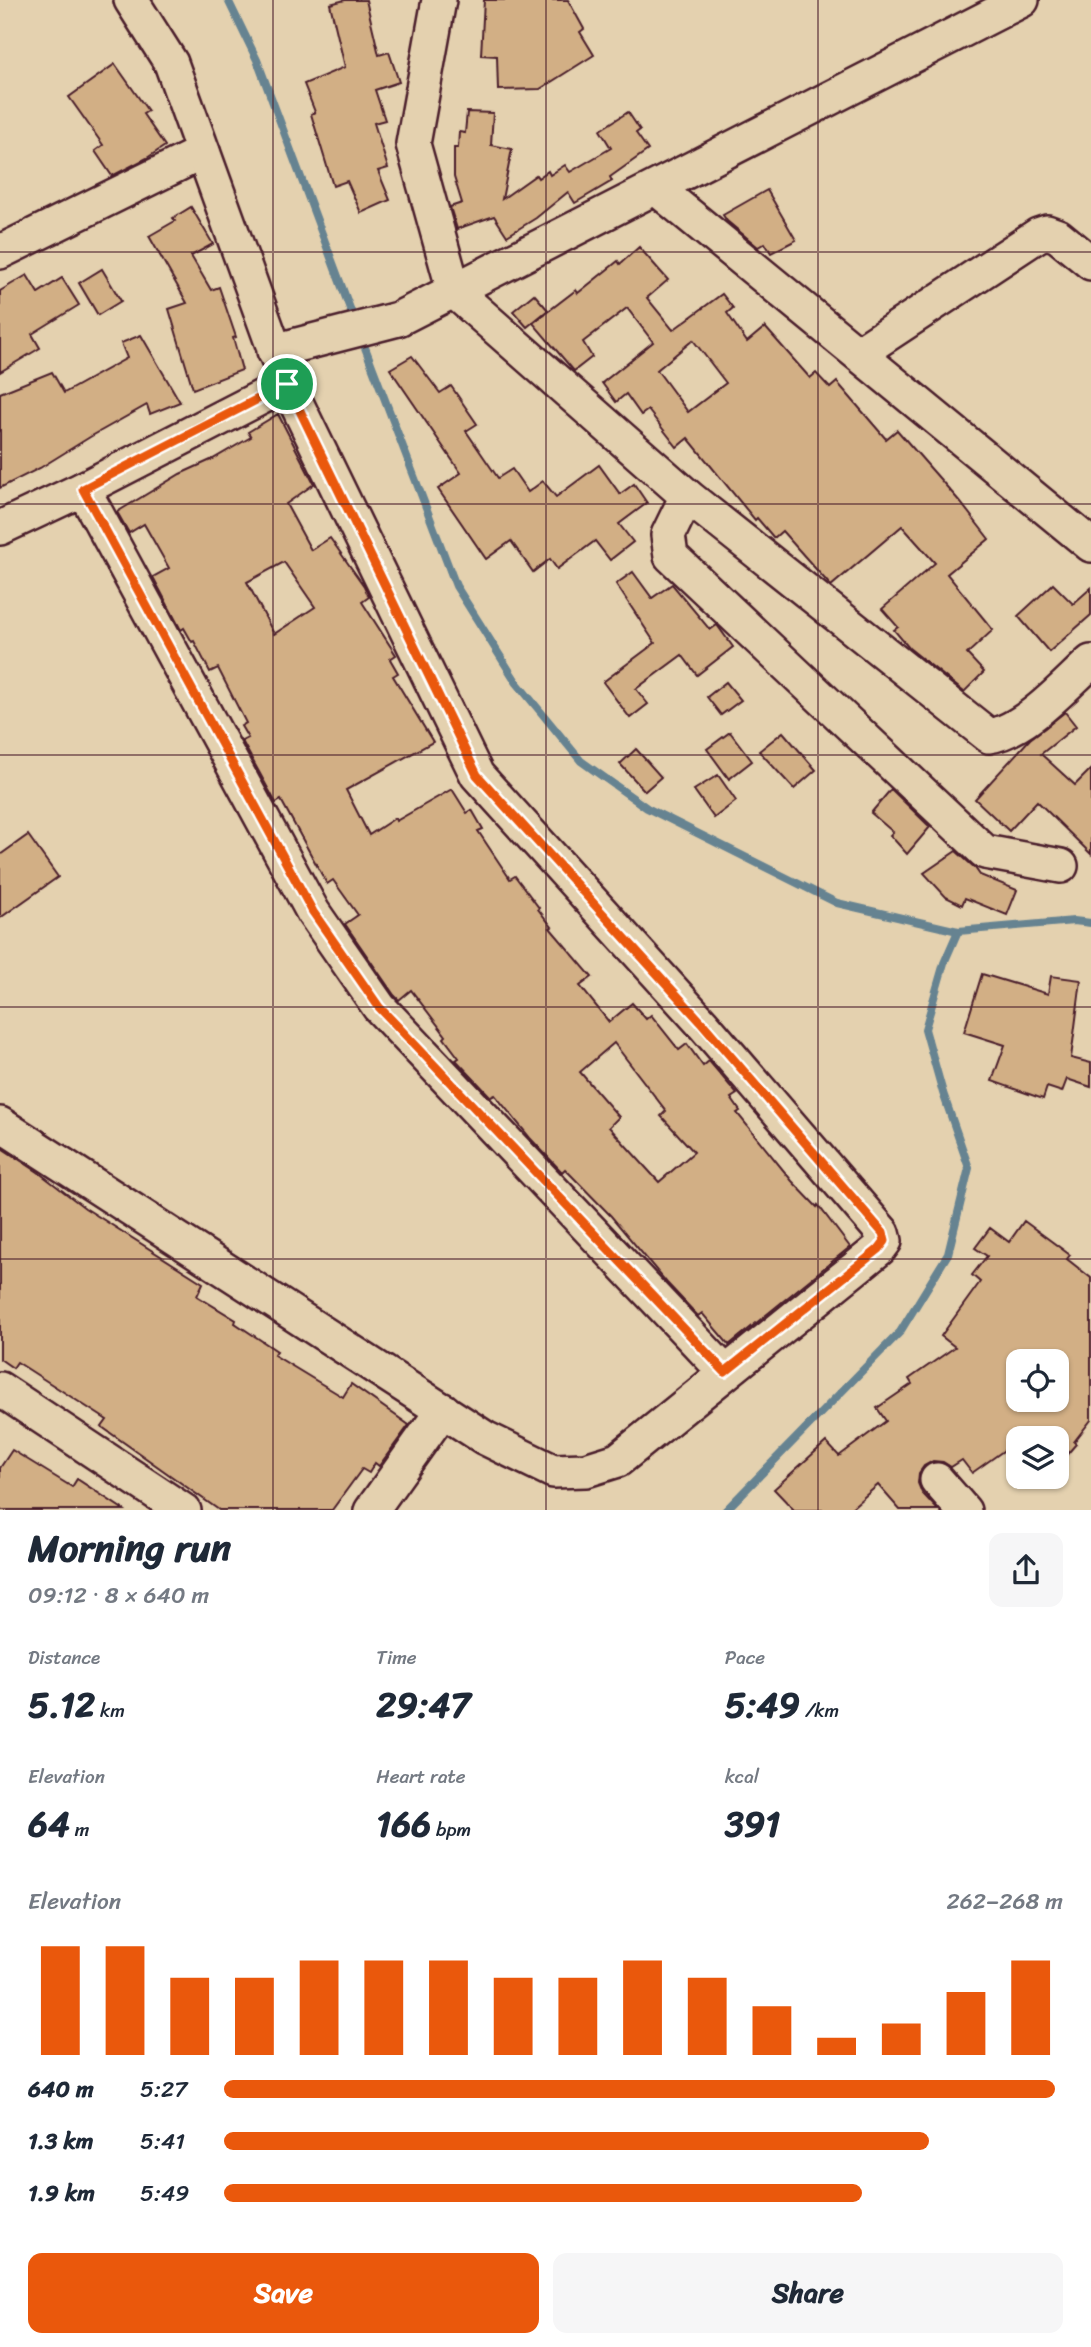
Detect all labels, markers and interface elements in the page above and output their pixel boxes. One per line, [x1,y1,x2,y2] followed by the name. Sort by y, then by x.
[257,354,317,414] pin
[268,365,306,403] icon: arrive
[1006,1349,1069,1489] map controls
[1006,1349,1069,1412] button: locate
[1006,1426,1069,1489] button: layers
[28,1515,231,1582] text: Morning run
[989,1533,1063,1607] button: share
[28,1575,209,1616] text: 09:12 · 8 × 640 m
[28,1641,100,1674] text: Distance
[376,1641,417,1674] text: Time
[725,1641,765,1674] text: Pace
[28,1674,95,1736] text: 5.12
[376,1674,470,1736] text: 29:47
[725,1674,800,1736] text: 5:49
[95,1694,125,1727] text: km
[800,1694,839,1727] text: /km
[28,1760,105,1793] text: Elevation
[376,1760,466,1793] text: Heart rate
[725,1760,759,1793] text: kcal
[28,1793,70,1855] text: 64
[376,1793,431,1855] text: 166
[725,1793,780,1855] text: 391
[70,1813,89,1846] text: m
[431,1813,471,1846] text: bpm
[28,1881,121,1922] text: Elevation
[947,1881,1063,1922] text: 262–268 m
[28,2069,94,2110] text: 640 m
[140,2069,187,2110] text: 5:27
[28,2121,93,2162] text: 1.3 km
[140,2121,185,2162] text: 5:41
[28,2173,95,2214] text: 1.9 km
[140,2173,190,2214] text: 5:49
[28,2253,539,2333] button: Save
[553,2253,1063,2333] button: Share

